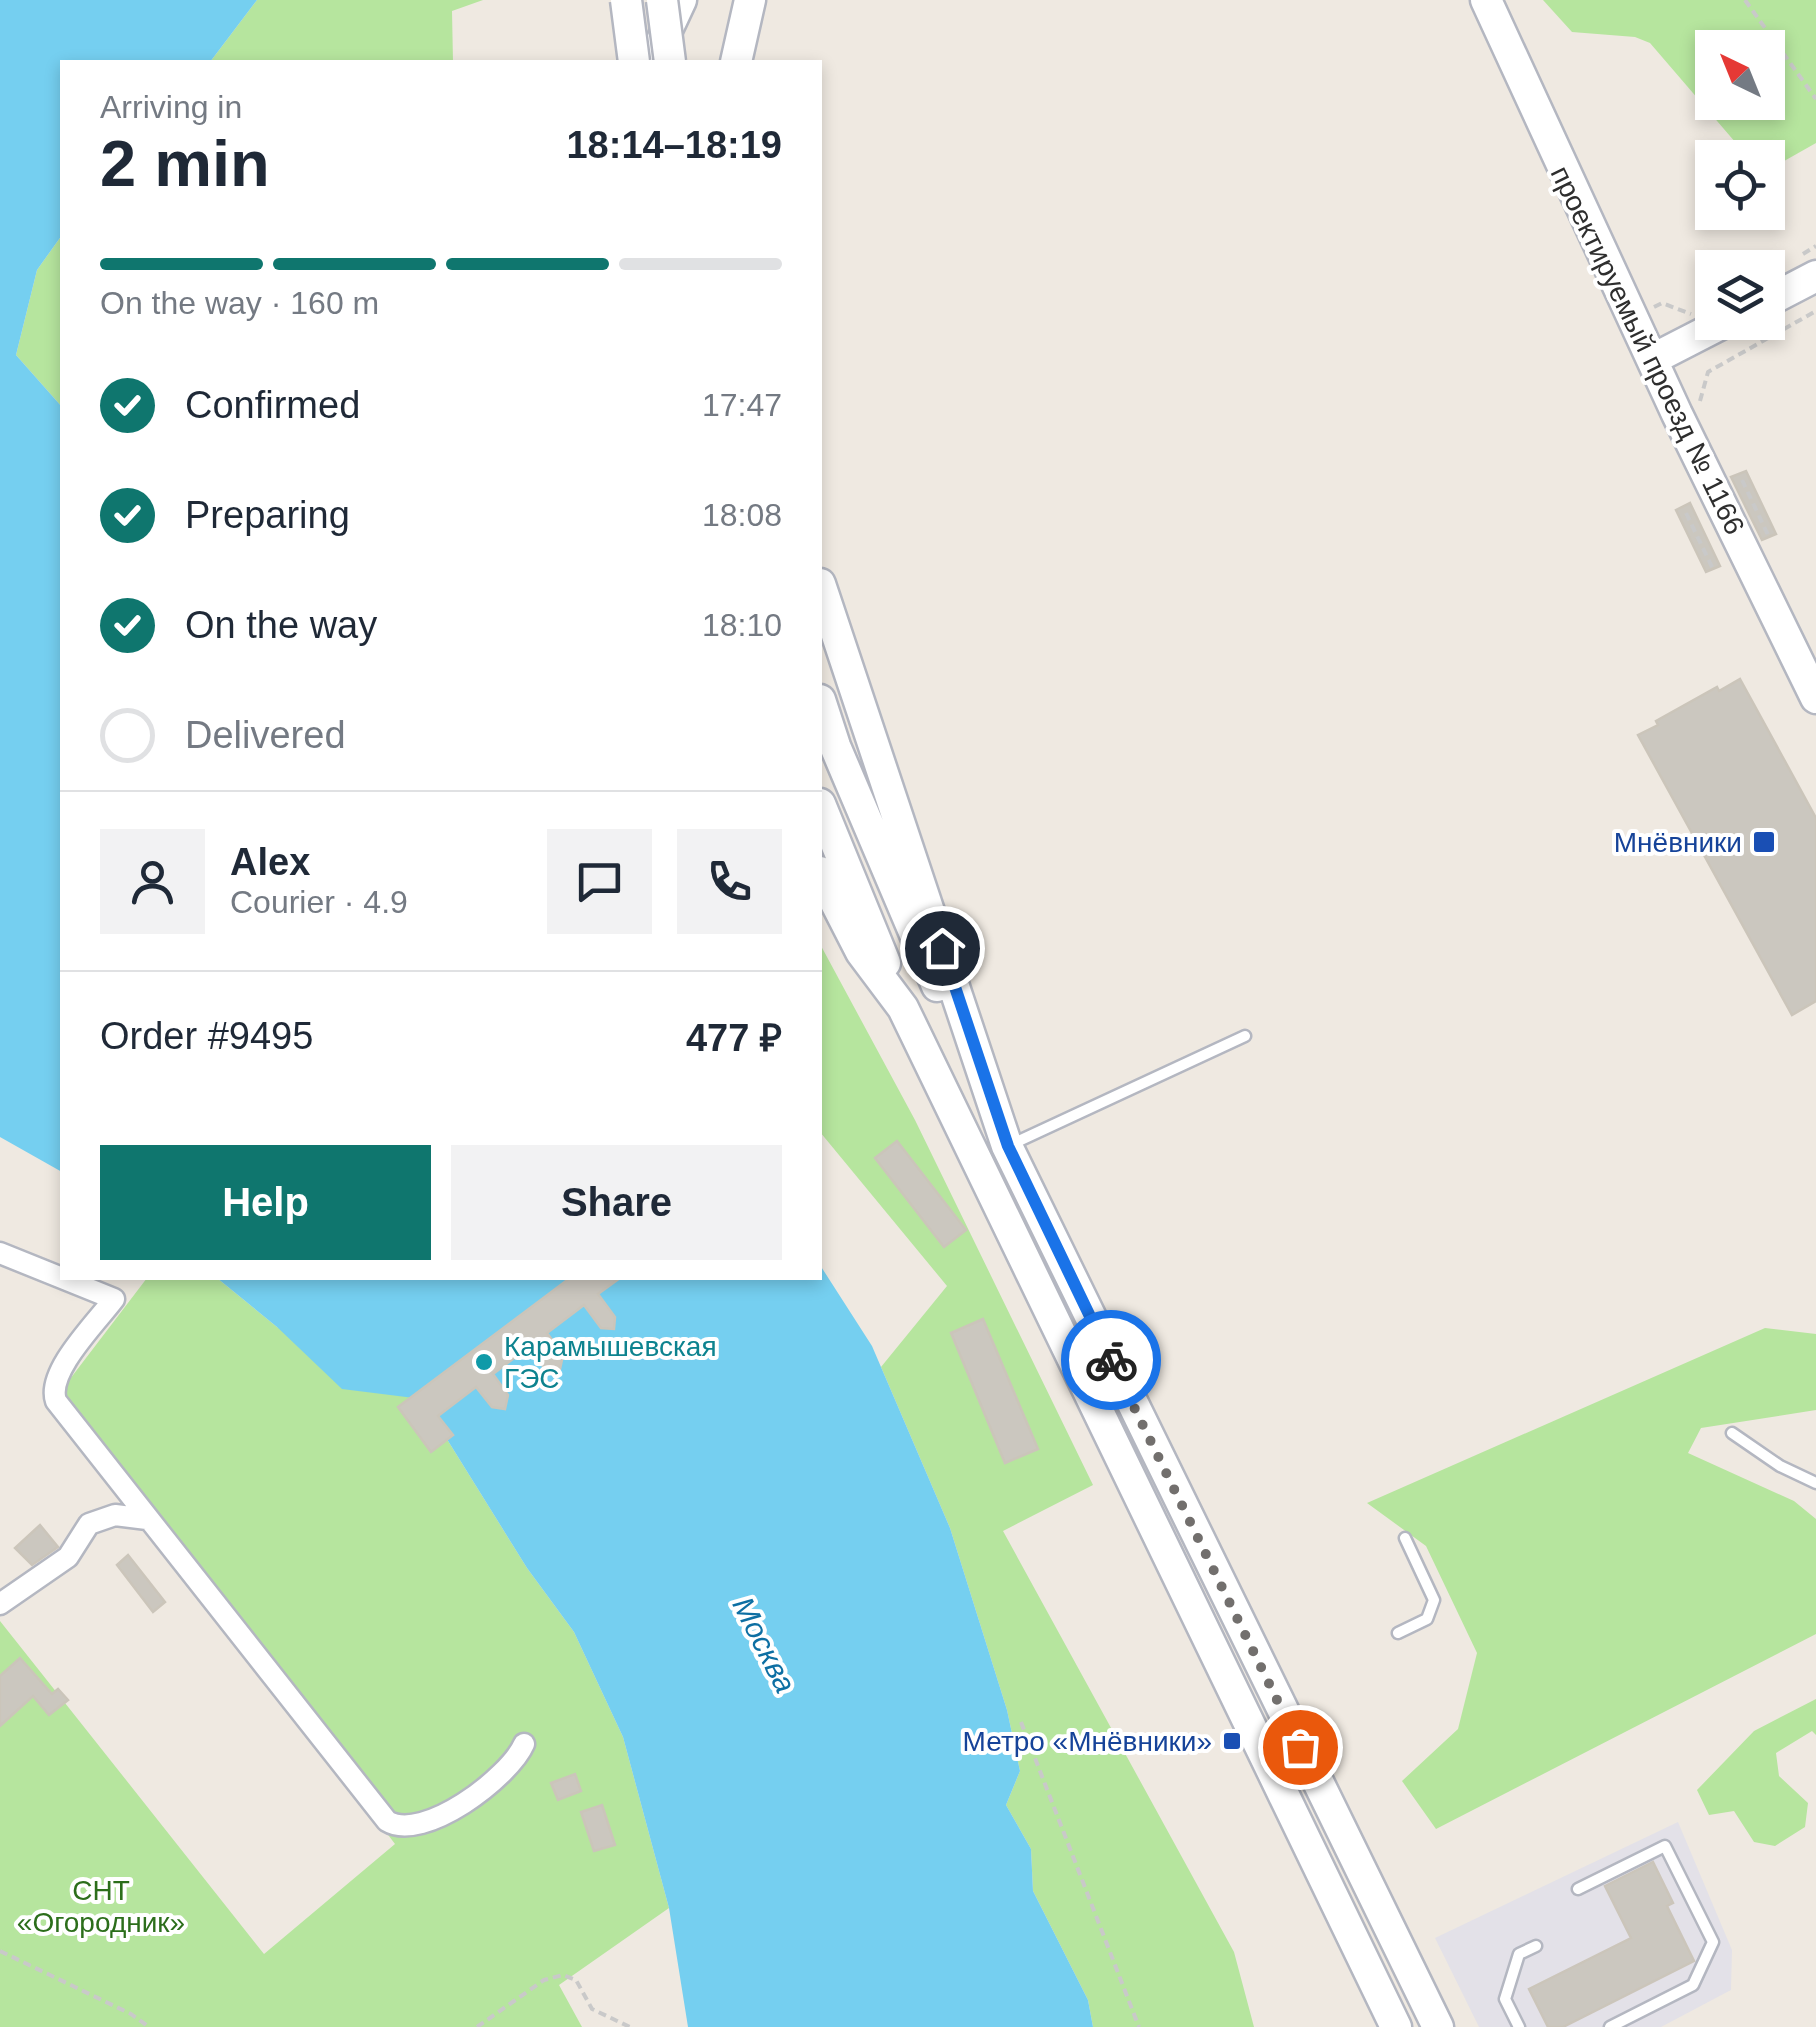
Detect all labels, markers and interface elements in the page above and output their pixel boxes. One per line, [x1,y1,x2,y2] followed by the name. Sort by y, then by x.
[1695,30,1785,120] north arrow
[1695,30,1785,340] map controls
[100,89,242,125] text: Arriving in
[566,124,782,166] text: 18:14–18:19
[100,127,270,200] text: 2 min
[1695,140,1785,230] button: locate
[1545,161,1750,539] street label: проектируемый проезд № 1166
[1695,250,1785,340] button: layers
[100,285,379,321] text: On the way · 160 m
[100,378,155,433] icon: check
[185,384,360,426] text: Confirmed
[702,387,782,423] text: 17:47
[100,488,155,543] icon: check
[185,494,350,536] text: Preparing
[702,497,782,533] text: 18:08
[100,598,155,653] icon: check
[185,604,377,646] text: On the way
[702,607,782,643] text: 18:10
[185,714,346,756] text: Delivered
[1614,827,1742,858] place label: Мнёвники
[100,829,205,934] button: person
[547,829,652,934] button: chat
[677,829,782,934] button: phone
[1751,829,1777,855] marker: Мнёвники
[230,841,310,883] text: Alex
[230,884,408,920] text: Courier · 4.9
[900,906,985,991] pin
[915,921,970,976] icon: home
[100,1015,313,1057] text: Order #9495
[686,1017,782,1059] text: 477 ₽
[100,1145,431,1260] button: Help
[451,1145,782,1260] button: Share
[1061,1310,1161,1410] courier
[504,1331,717,1394] place label: Карамышевская ГЭС
[1084,1333,1139,1388] icon: bike
[473,1351,495,1373] marker: Карамышевская ГЭС
[726,1592,802,1698] water label: Москва
[1258,1705,1343,1790] pin
[1273,1720,1328,1775] icon: bag
[963,1726,1212,1757] place label: Метро «Мнёвники»
[1221,1730,1243,1752] marker: Метро «Мнёвники»
[17,1875,185,1938] park label: СНТ «Огородник»

